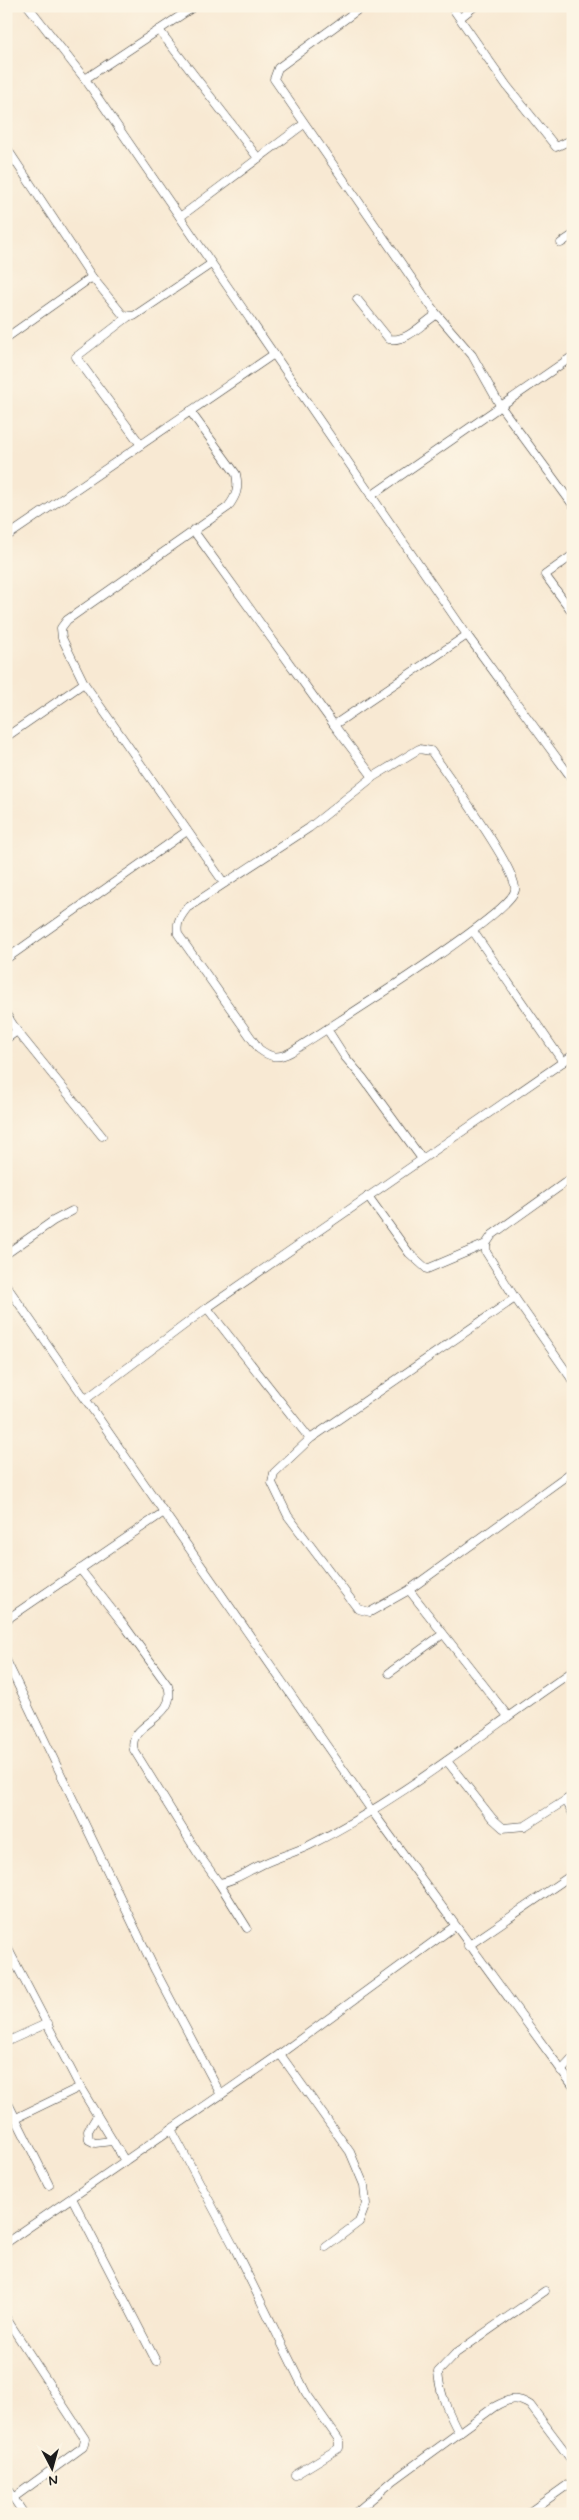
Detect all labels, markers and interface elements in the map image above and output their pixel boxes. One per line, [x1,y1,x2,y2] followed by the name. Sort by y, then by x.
[28,2442,78,2492] north arrow
[48,2470,59,2489] text: N

